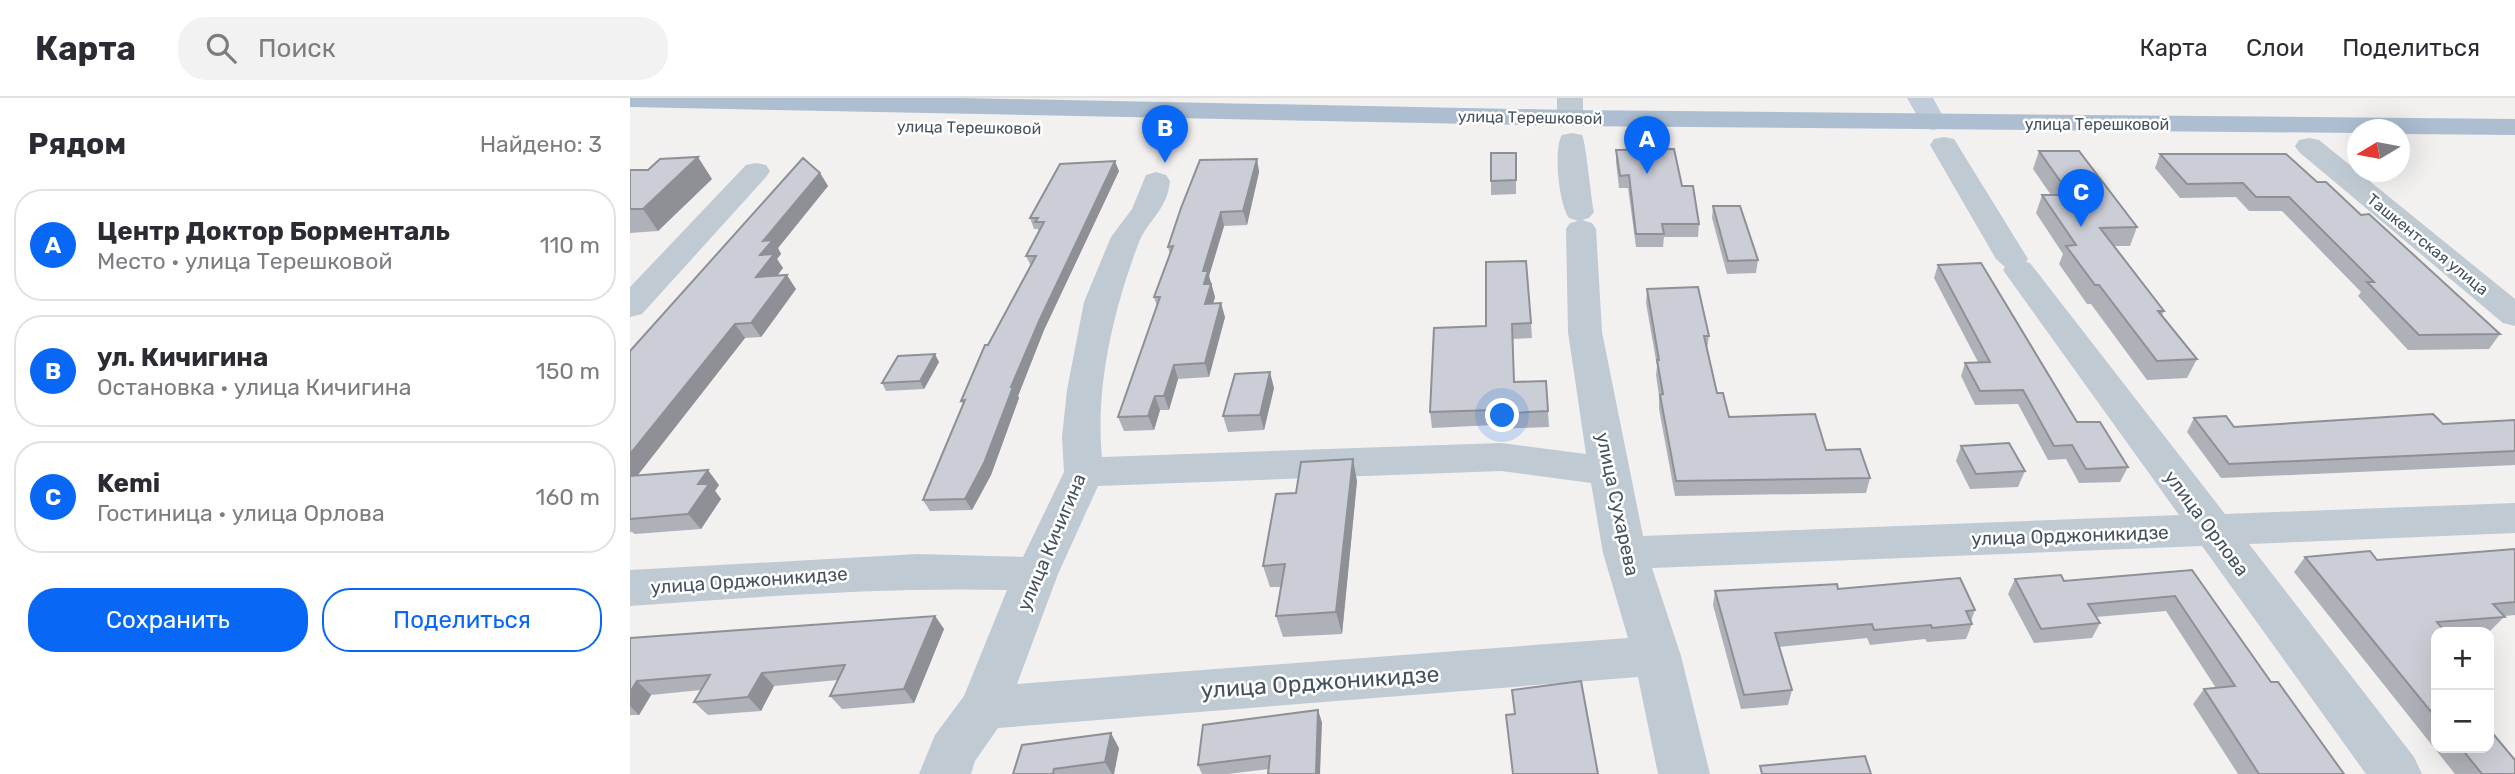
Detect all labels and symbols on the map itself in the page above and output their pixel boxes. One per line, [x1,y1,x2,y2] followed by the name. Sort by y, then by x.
[1142,105,1188,163] pin: B
[1458,107,1602,128] street label: улица Терешковой
[2025,115,2169,134] street label: улица Терешковой
[1624,116,1670,174] pin: A
[897,117,1041,138] street label: улица Терешковой
[2347,119,2410,182] north arrow
[2058,169,2104,227] pin: C
[2363,190,2492,299] street label: Ташкентская улица
[1485,398,1519,432] your location
[1591,430,1644,578] street label: улица Сухарева
[2159,466,2254,581] street label: улица Орлова
[1012,470,1091,614] street label: улица Кичигина
[1971,521,2169,550] street label: улица Орджоникидзе
[650,562,848,599] street label: улица Орджоникидзе
[1200,660,1440,704] street label: улица Орджоникидзе

